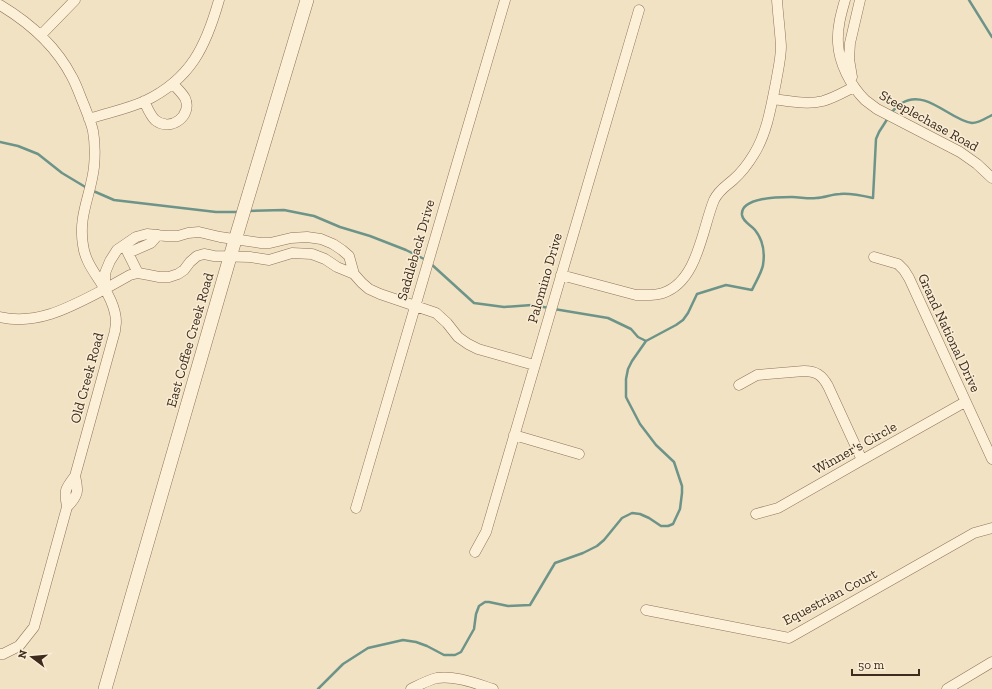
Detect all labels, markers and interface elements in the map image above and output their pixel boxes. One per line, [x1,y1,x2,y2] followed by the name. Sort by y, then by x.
[876,87,982,155] street label: Steeplechase Road
[393,197,439,302] street label: Saddleback Drive
[524,231,566,325] street label: Palomino Drive
[163,270,217,409] street label: East Coffee Creek Road
[914,271,984,395] street label: Grand National Drive
[67,330,107,425] street label: Old Creek Road
[810,418,900,478] street label: Winner's Circle
[780,565,881,629] street label: Equestrian Court
[12,637,52,677] north arrow
[15,648,30,660] text: N
[852,651,919,677] scale bar
[858,658,885,672] text: 50 m

